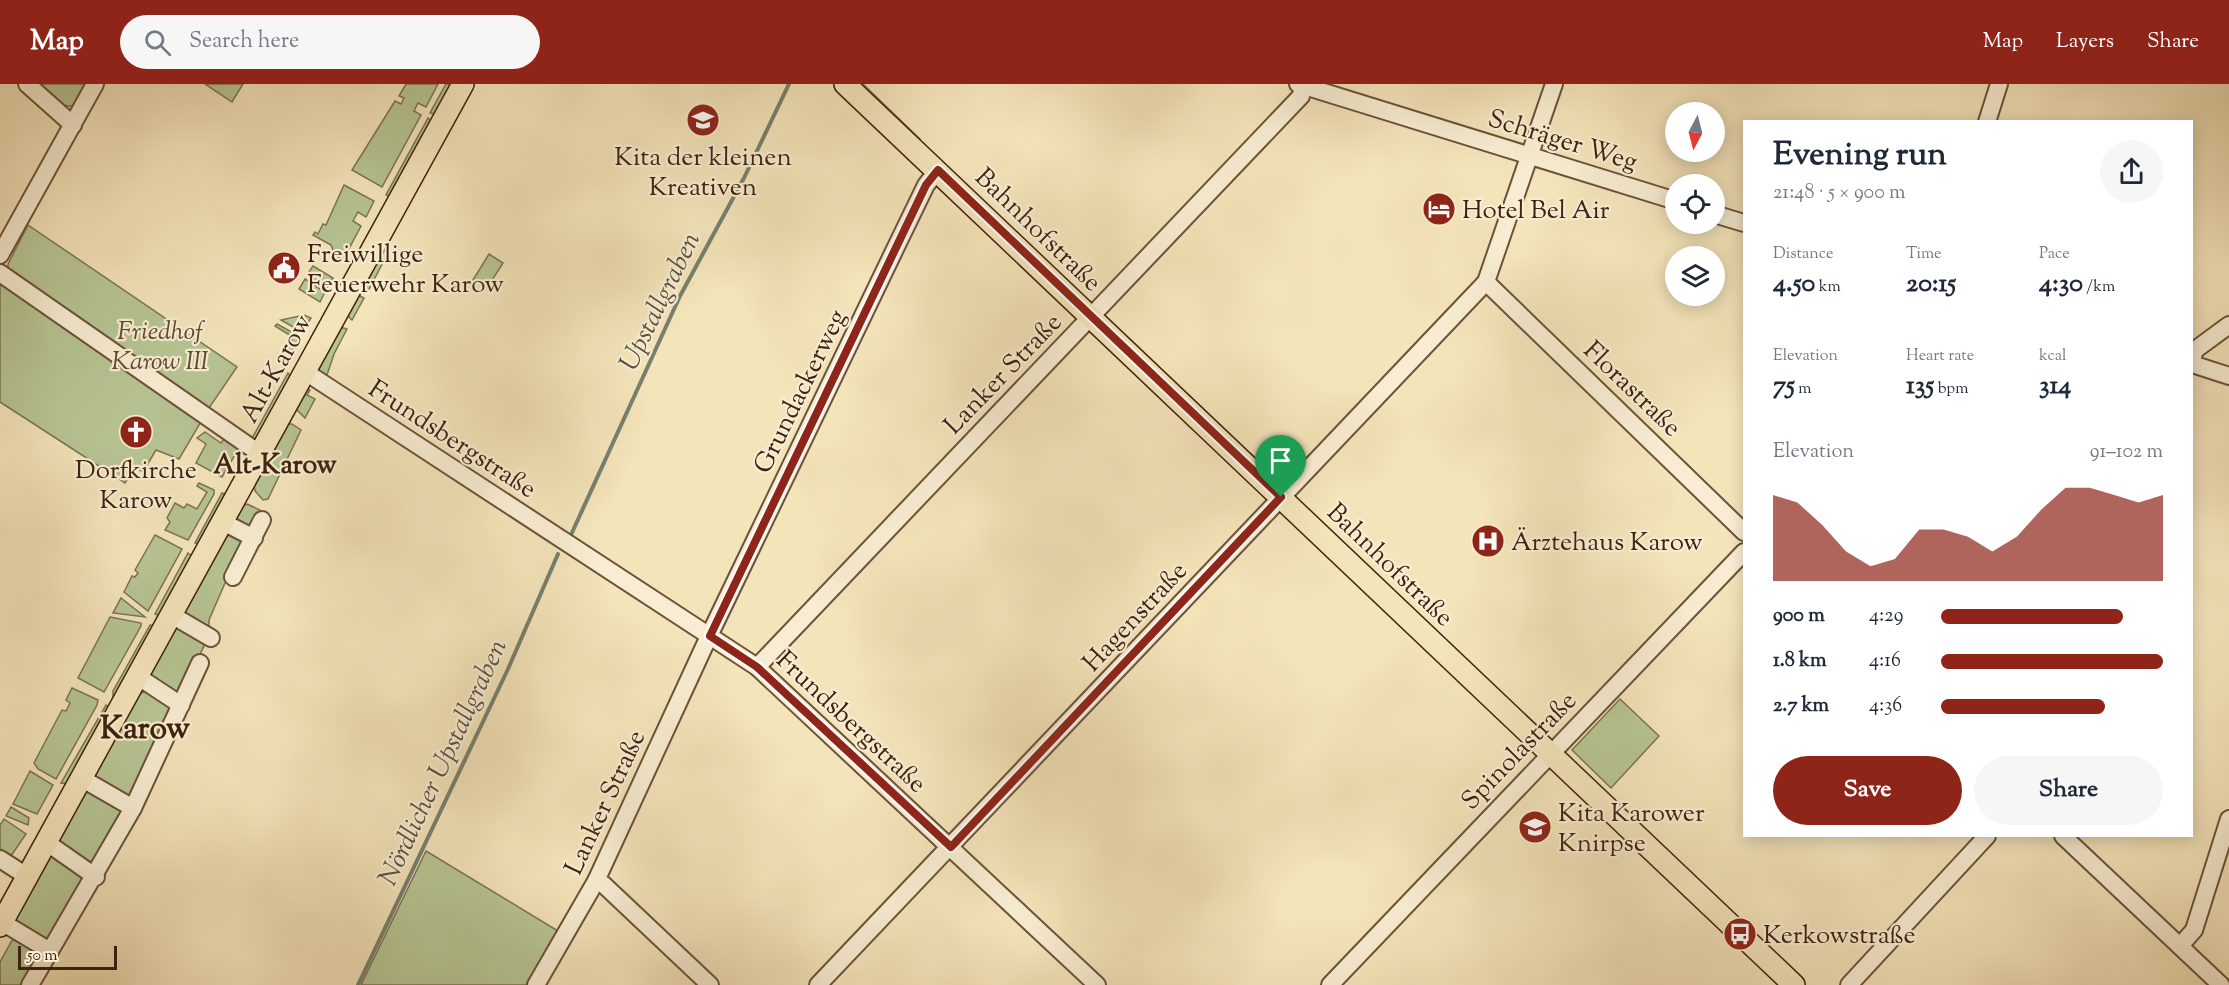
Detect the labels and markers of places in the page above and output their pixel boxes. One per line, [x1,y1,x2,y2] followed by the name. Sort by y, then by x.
[685,102,721,138] school or university icon: Kita der kleinen Kreativen
[614,140,792,207] place label: Kita der kleinen Kreativen
[1421,191,1457,227] hotel icon: Hotel Bel Air
[1462,193,1610,230] place label: Hotel Bel Air
[307,237,504,304] place label: Freiwillige Feuerwehr Karow
[266,250,302,286] public building icon: Freiwillige Feuerwehr Karow
[118,414,154,450] church icon: Dorfkirche Karow
[1255,435,1306,497] pin
[75,453,197,520] place label: Dorfkirche Karow
[1470,523,1506,559] hospital icon: Ärztehaus Karow
[1511,525,1703,562] place label: Ärztehaus Karow
[1558,796,1705,863] place label: Kita Karower Knirpse
[1517,809,1553,845] school or university icon: Kita Karower Knirpse
[1722,916,1758,952] bus stop icon: Kerkowstraße
[1763,918,1916,955] place label: Kerkowstraße

